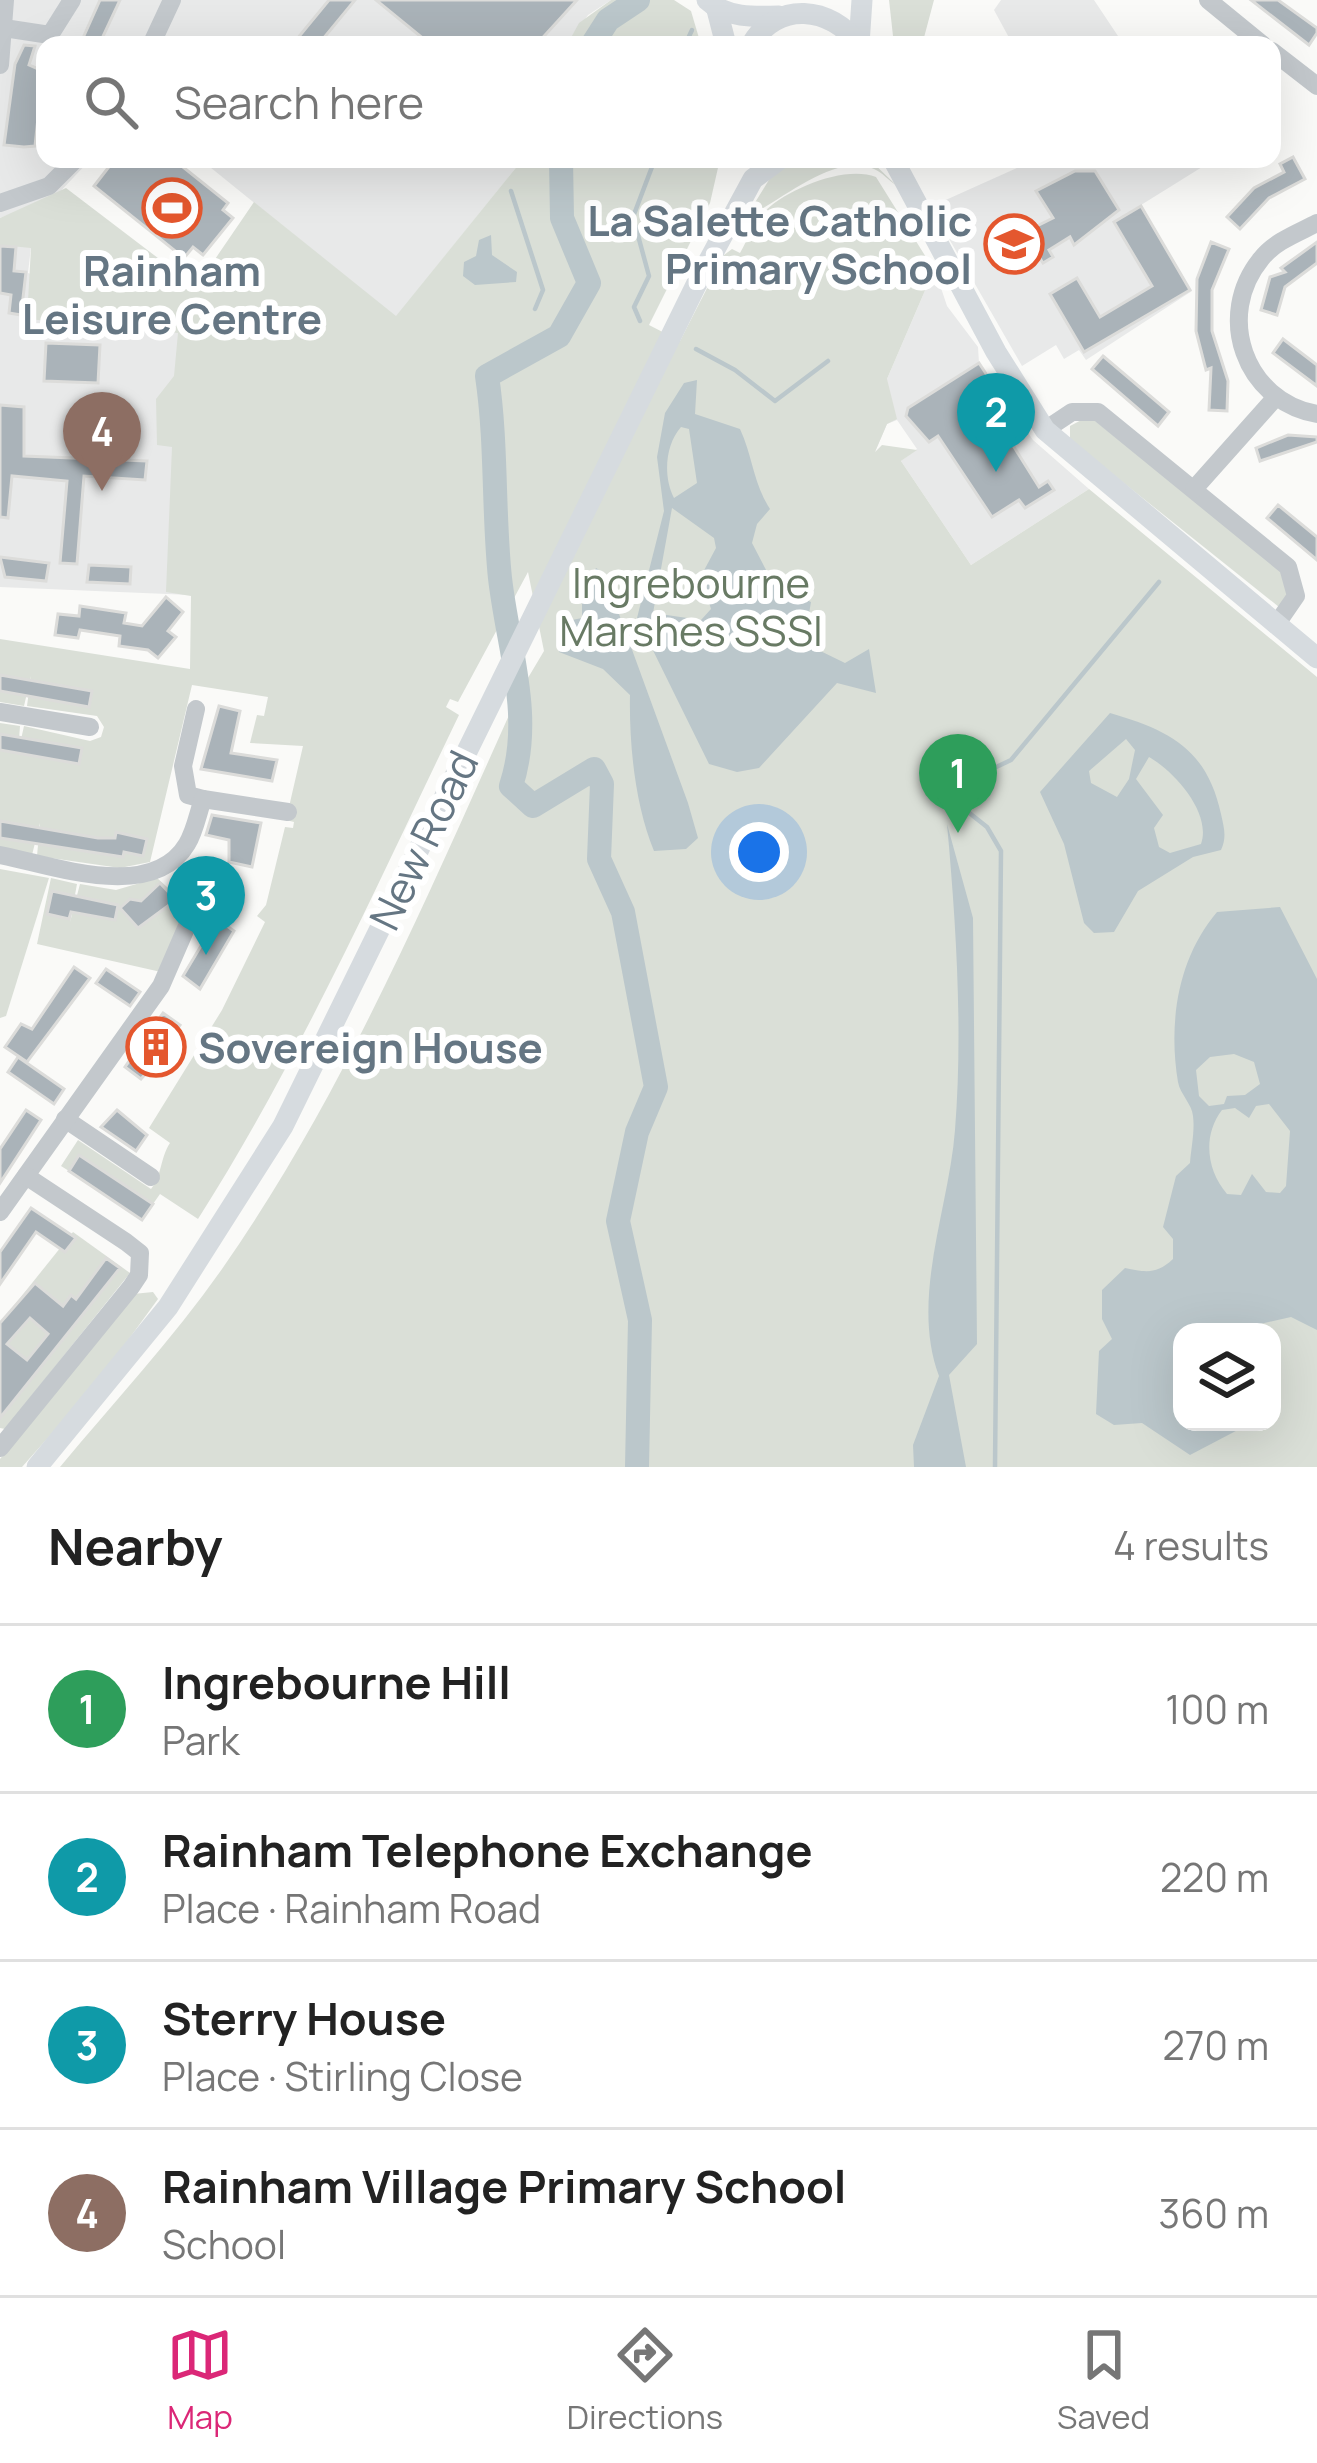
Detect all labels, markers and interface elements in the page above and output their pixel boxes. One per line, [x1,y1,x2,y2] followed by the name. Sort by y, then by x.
[36,36,1281,168] search box
[78,69,144,135] icon: search
[174,71,424,133] text: Search here
[141,177,203,239] sports icon: Rainham Leisure Centre
[587,191,972,297] place label: La Salette Catholic Primary School
[983,213,1045,275] school or university icon: La Salette Catholic Primary School
[22,241,322,347] place label: Rainham Leisure Centre
[957,373,1035,472] pin: 2
[63,392,141,491] pin: 4
[559,553,823,659] park label: Ingrebourne Marshes SSSI
[919,734,997,833] pin: 1
[355,741,491,939] street label: New Road
[729,822,789,882] your location
[167,856,245,955] pin: 3
[125,1016,187,1078] building icon: Sovereign House
[198,1018,543,1076] place label: Sovereign House
[1173,1323,1281,1431] map controls
[1173,1323,1281,1431] button: layers
[48,1511,223,1580] text: Nearby
[1113,1518,1269,1572] text: 4 results
[162,1651,511,1713] text: Ingrebourne Hill
[78,1682,96,1736] text: 1
[1165,1682,1269,1736] text: 100 m
[162,1713,240,1767] text: Park
[162,1819,813,1881] text: Rainham Telephone Exchange
[75,1850,99,1904] text: 2
[1160,1850,1269,1904] text: 220 m
[162,1881,541,1935] text: Place · Rainham Road
[162,1987,446,2049] text: Sterry House
[76,2018,98,2072] text: 3
[1163,2018,1269,2072] text: 270 m
[162,2049,523,2103] text: Place · Stirling Close
[162,2155,846,2217] text: Rainham Village Primary School
[75,2186,99,2240] text: 4
[1159,2186,1269,2240] text: 360 m
[162,2217,286,2271] text: School
[167,2322,233,2439] tab: Map
[567,2322,723,2439] tab: Directions
[1057,2322,1150,2439] tab: Saved

